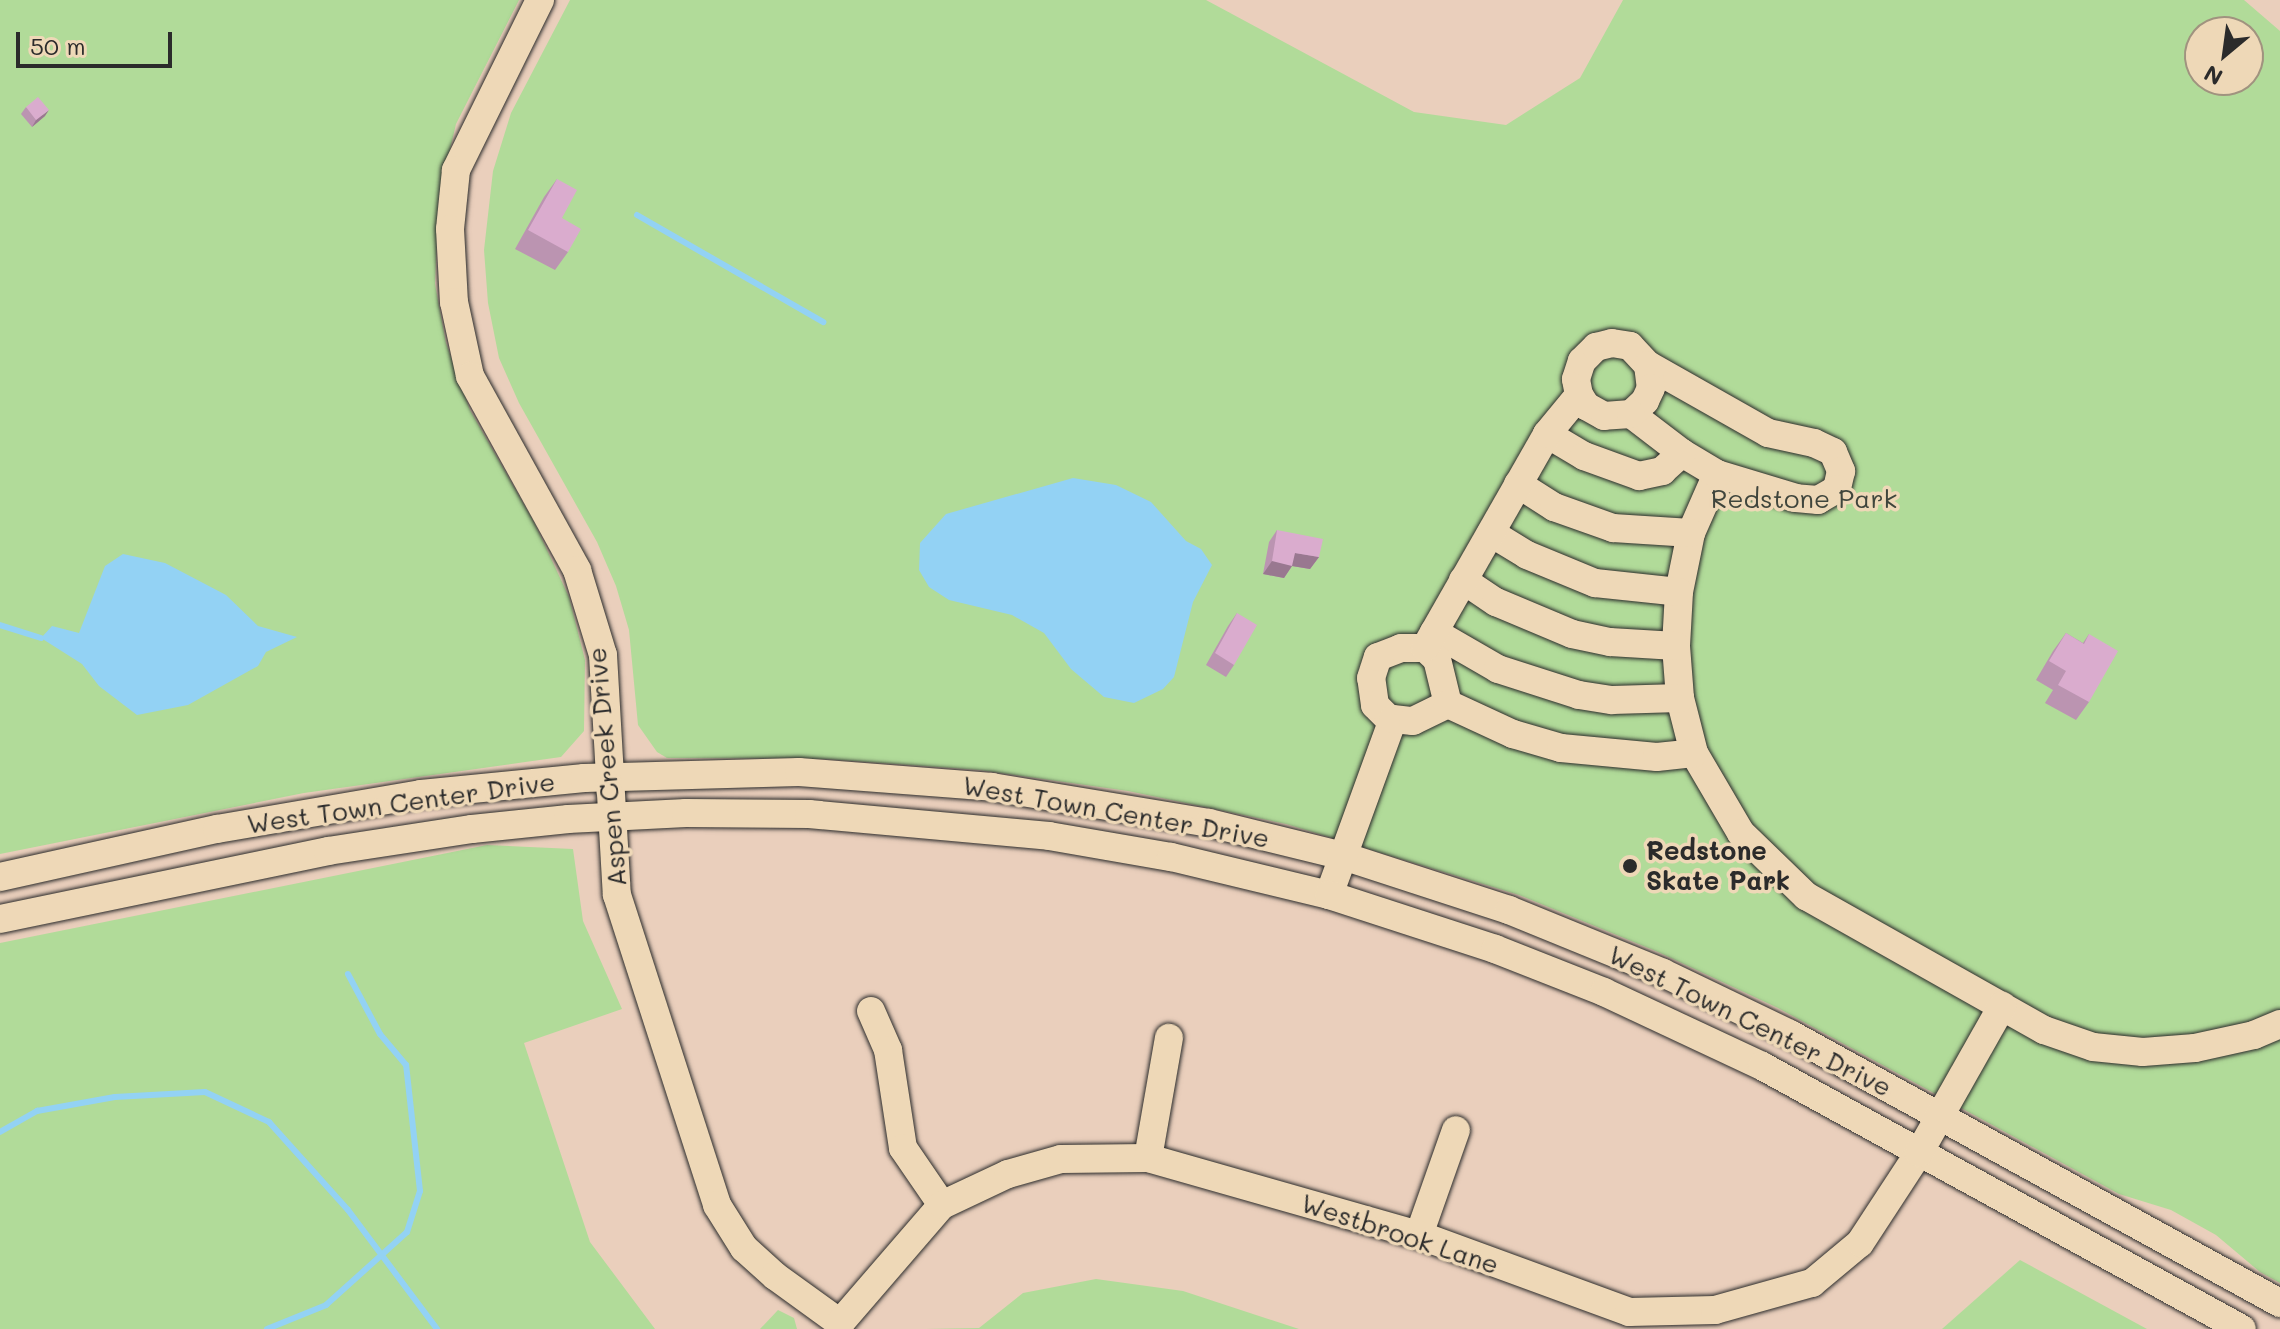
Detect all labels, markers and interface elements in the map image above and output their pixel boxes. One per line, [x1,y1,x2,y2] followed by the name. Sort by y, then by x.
[20,16,176,66] scale bar
[2184,16,2264,96] north arrow
[30,30,86,61] text: 50 m
[2199,59,2227,92] text: N
[1711,483,1897,515] park label: Redstone Park
[581,646,633,888] street label: Aspen Creek Drive
[245,766,557,840] street label: West Town Center Drive
[960,770,1272,854] street label: West Town Center Drive
[1646,835,1790,896] place label: Redstone Skate Park
[1621,857,1639,875] marker: Redstone Skate Park
[1603,939,1897,1103] street label: West Town Center Drive
[1297,1187,1503,1281] street label: Westbrook Lane

